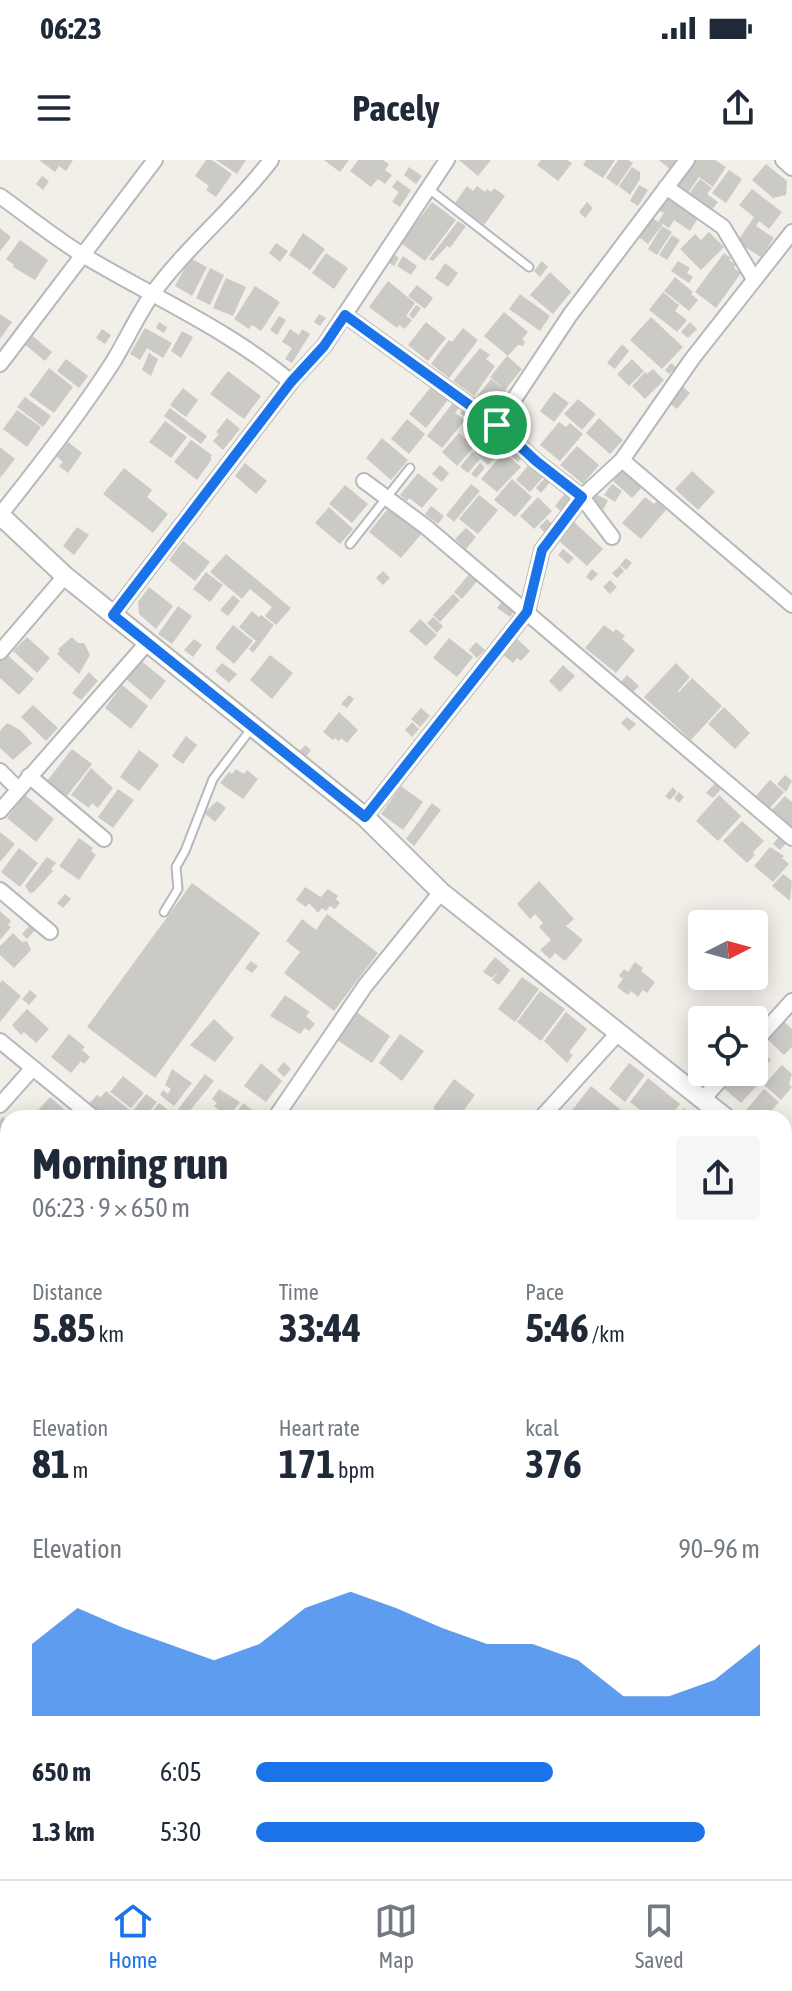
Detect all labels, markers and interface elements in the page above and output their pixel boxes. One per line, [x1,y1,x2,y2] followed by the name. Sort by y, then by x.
[40,11,102,45] text: 06:23
[32,86,76,130] icon: menu
[716,86,760,130] icon: share
[352,87,440,129] text: Pacely
[463,391,531,459] pin
[475,403,519,447] icon: arrive
[688,910,768,990] north arrow
[688,910,768,1086] map controls
[688,1006,768,1086] button: locate
[676,1136,760,1220] button: share
[32,1138,228,1188] text: Morning run
[32,1193,190,1223] text: 06:23 · 9 × 650 m
[32,1279,103,1305] text: Distance
[279,1279,319,1305] text: Time
[525,1279,564,1305] text: Pace
[32,1305,96,1350] text: 5.85
[279,1305,361,1350] text: 33:44
[525,1305,589,1350] text: 5:46
[96,1321,124,1347] text: km
[589,1321,625,1347] text: /km
[32,1415,108,1441] text: Elevation
[279,1415,360,1441] text: Heart rate
[525,1415,559,1441] text: kcal
[32,1441,70,1486] text: 81
[279,1441,335,1486] text: 171
[525,1441,582,1486] text: 376
[70,1457,88,1483] text: m
[335,1457,375,1483] text: bpm
[32,1534,122,1564] text: Elevation
[678,1534,760,1564] text: 90–96 m
[32,1757,91,1787] text: 650 m
[160,1757,202,1787] text: 6:05
[32,1817,95,1847] text: 1.3 km
[160,1817,201,1847] text: 5:30
[108,1899,157,1973] tab: Home
[374,1899,418,1973] tab: Map
[635,1899,684,1973] tab: Saved

